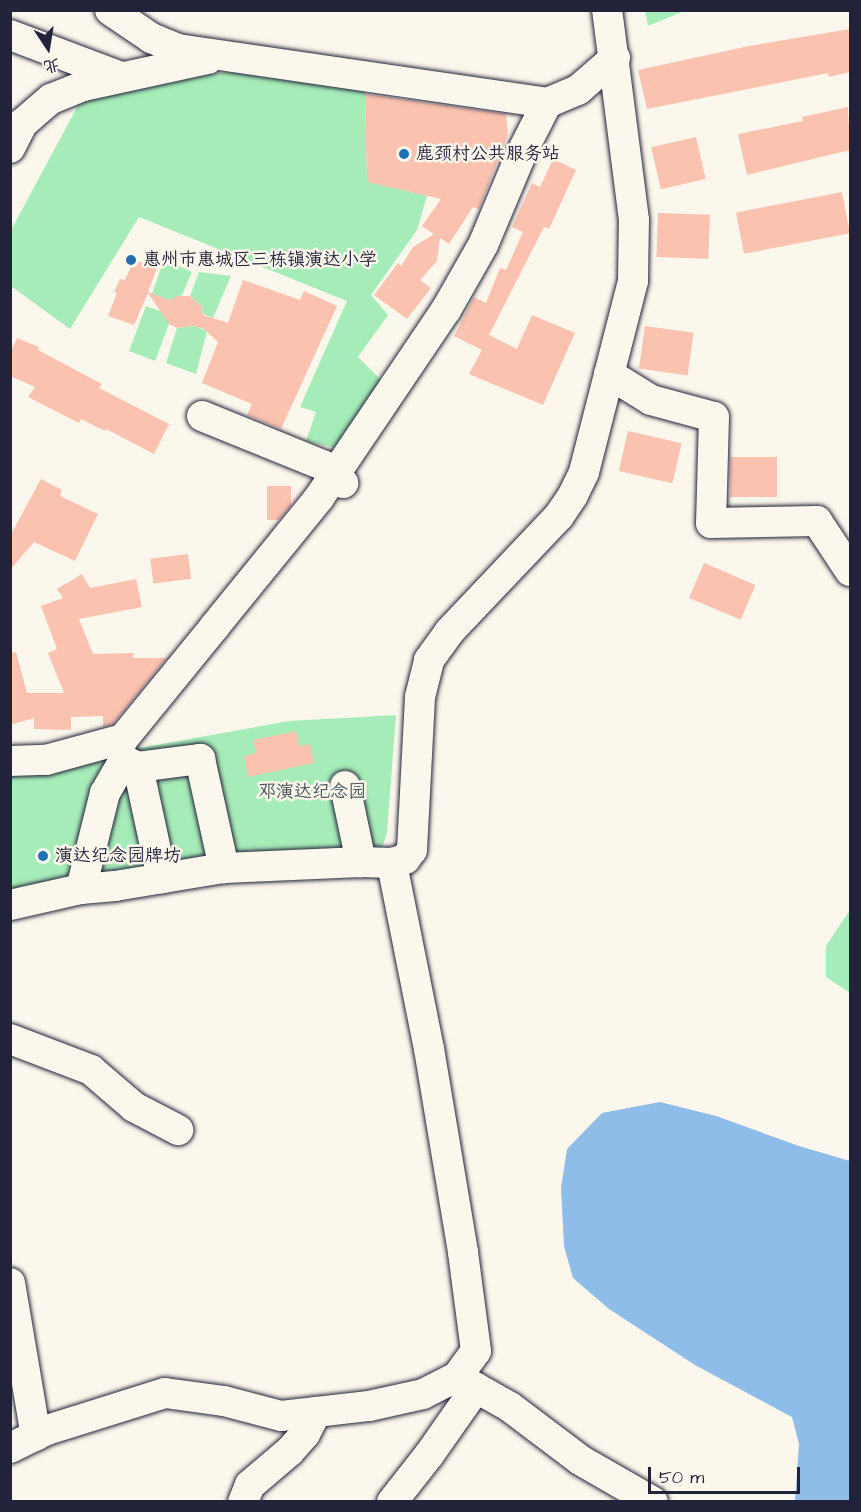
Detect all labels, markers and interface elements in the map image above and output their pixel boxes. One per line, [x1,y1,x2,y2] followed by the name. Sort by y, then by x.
[18,18,78,78] north arrow
[42,53,62,78] text: 北
[416,143,560,165] place label: 鹿颈村公共服务站
[397,147,411,161] marker: 鹿颈村公共服务站
[143,249,377,271] place label: 惠州市惠城区三栋镇演达小学
[124,253,138,267] marker: 惠州市惠城区三栋镇演达小学
[258,781,366,803] park label: 邓演达纪念园
[55,845,181,867] place label: 演达纪念园牌坊
[36,849,50,863] marker: 演达纪念园牌坊
[651,1455,802,1493] scale bar
[659,1465,704,1490] text: 50 m

